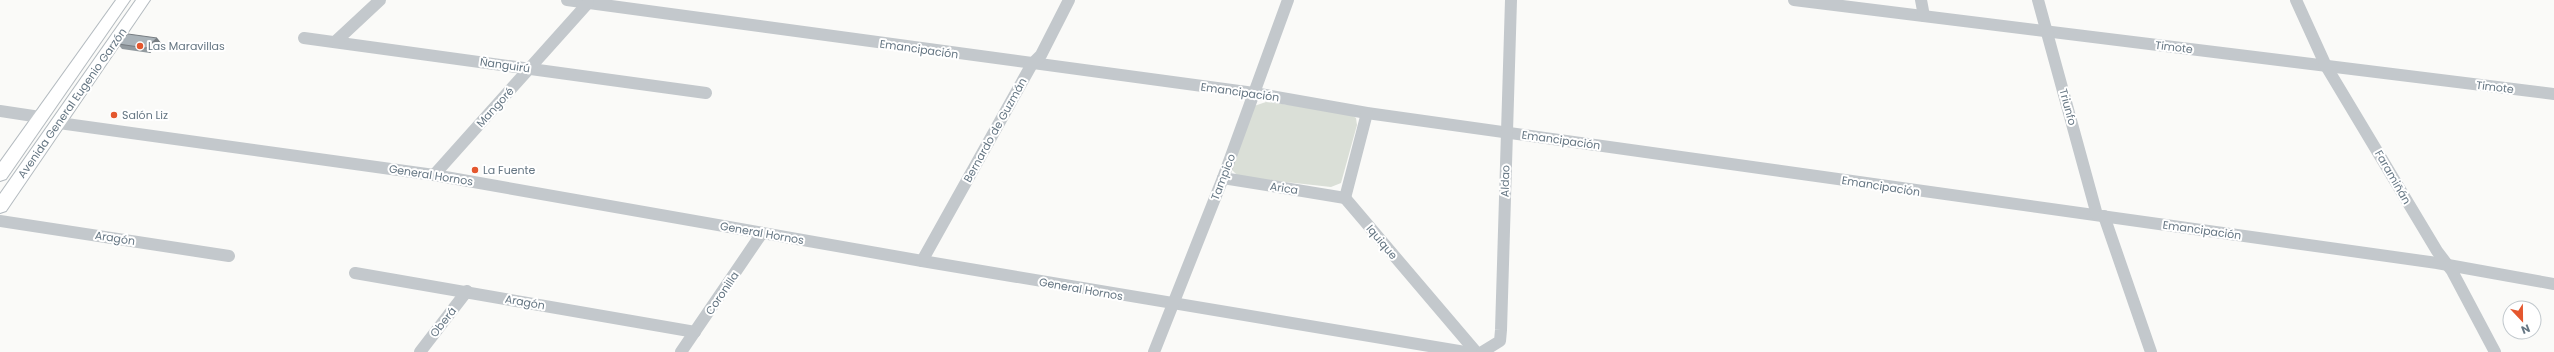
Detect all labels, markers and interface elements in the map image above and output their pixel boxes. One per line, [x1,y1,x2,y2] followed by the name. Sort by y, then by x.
[14,25,130,181] street label: Avenida General Eugenio Garzón
[879,36,959,62] street label: Emancipación
[2154,37,2194,57] street label: Timote
[148,38,225,54] place label: Las Maravillas
[135,41,145,51] marker: Las Maravillas
[479,54,531,76] street label: Ñanguirú
[960,75,1030,185] street label: Bernardo de Guzmán
[2475,77,2515,97] street label: Timote
[1200,79,1280,105] street label: Emancipación
[473,83,518,131] street label: Mangoré
[2055,87,2081,127] street label: Triunfo
[122,107,168,123] place label: Salón Liz
[109,110,119,120] marker: Salón Liz
[1521,127,1601,153] street label: Emancipación
[2371,147,2415,207] street label: Faramiñán
[1207,151,1239,203] street label: Tampico
[388,160,474,190] street label: General Hornos
[483,162,536,178] place label: La Fuente
[470,165,480,175] marker: La Fuente
[1496,165,1514,197] street label: Aldao
[1841,172,1921,200] street label: Emancipación
[1269,178,1299,198] street label: Arica
[2162,217,2242,243] street label: Emancipación
[719,218,805,248] street label: General Hornos
[1363,221,1401,263] street label: Iquique
[94,227,136,249] street label: Aragón
[702,268,742,318] street label: Coronilla
[1038,274,1124,304] street label: General Hornos
[504,291,546,313] street label: Aragón
[2502,300,2542,340] north arrow
[426,303,460,341] street label: Oberá
[2519,320,2533,338] text: N

